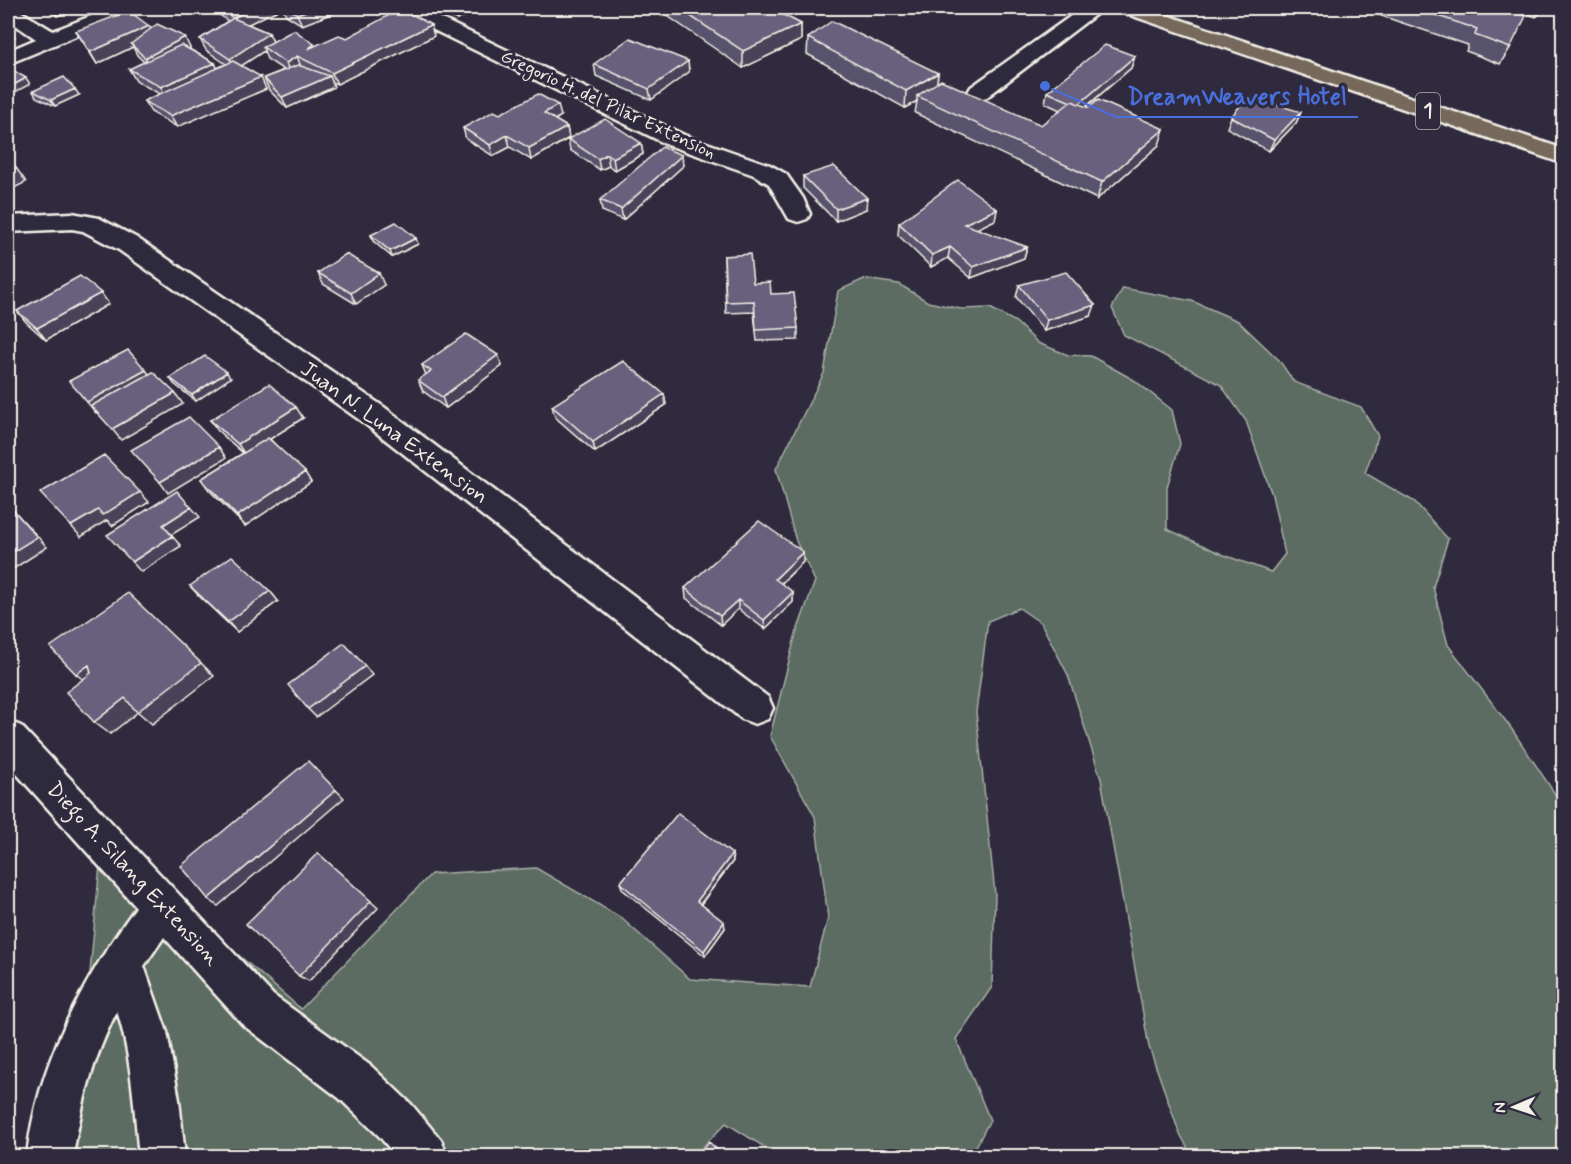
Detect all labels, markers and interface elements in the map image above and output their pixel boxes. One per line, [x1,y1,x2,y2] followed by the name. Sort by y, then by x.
[496,45,719,166] street label: Gregorio H. del Pilar Extension
[1116,75,1358,117] callout: DreamWeavers Hotel
[1127,82,1347,113] text: DreamWeavers Hotel
[1416,93,1440,129] road number: 1
[294,355,494,511] street label: Juan N. Luna Extension
[38,776,226,974] street label: Diego A. Silang Extension
[1484,1077,1544,1137] north arrow
[1490,1102,1511,1113] text: N

